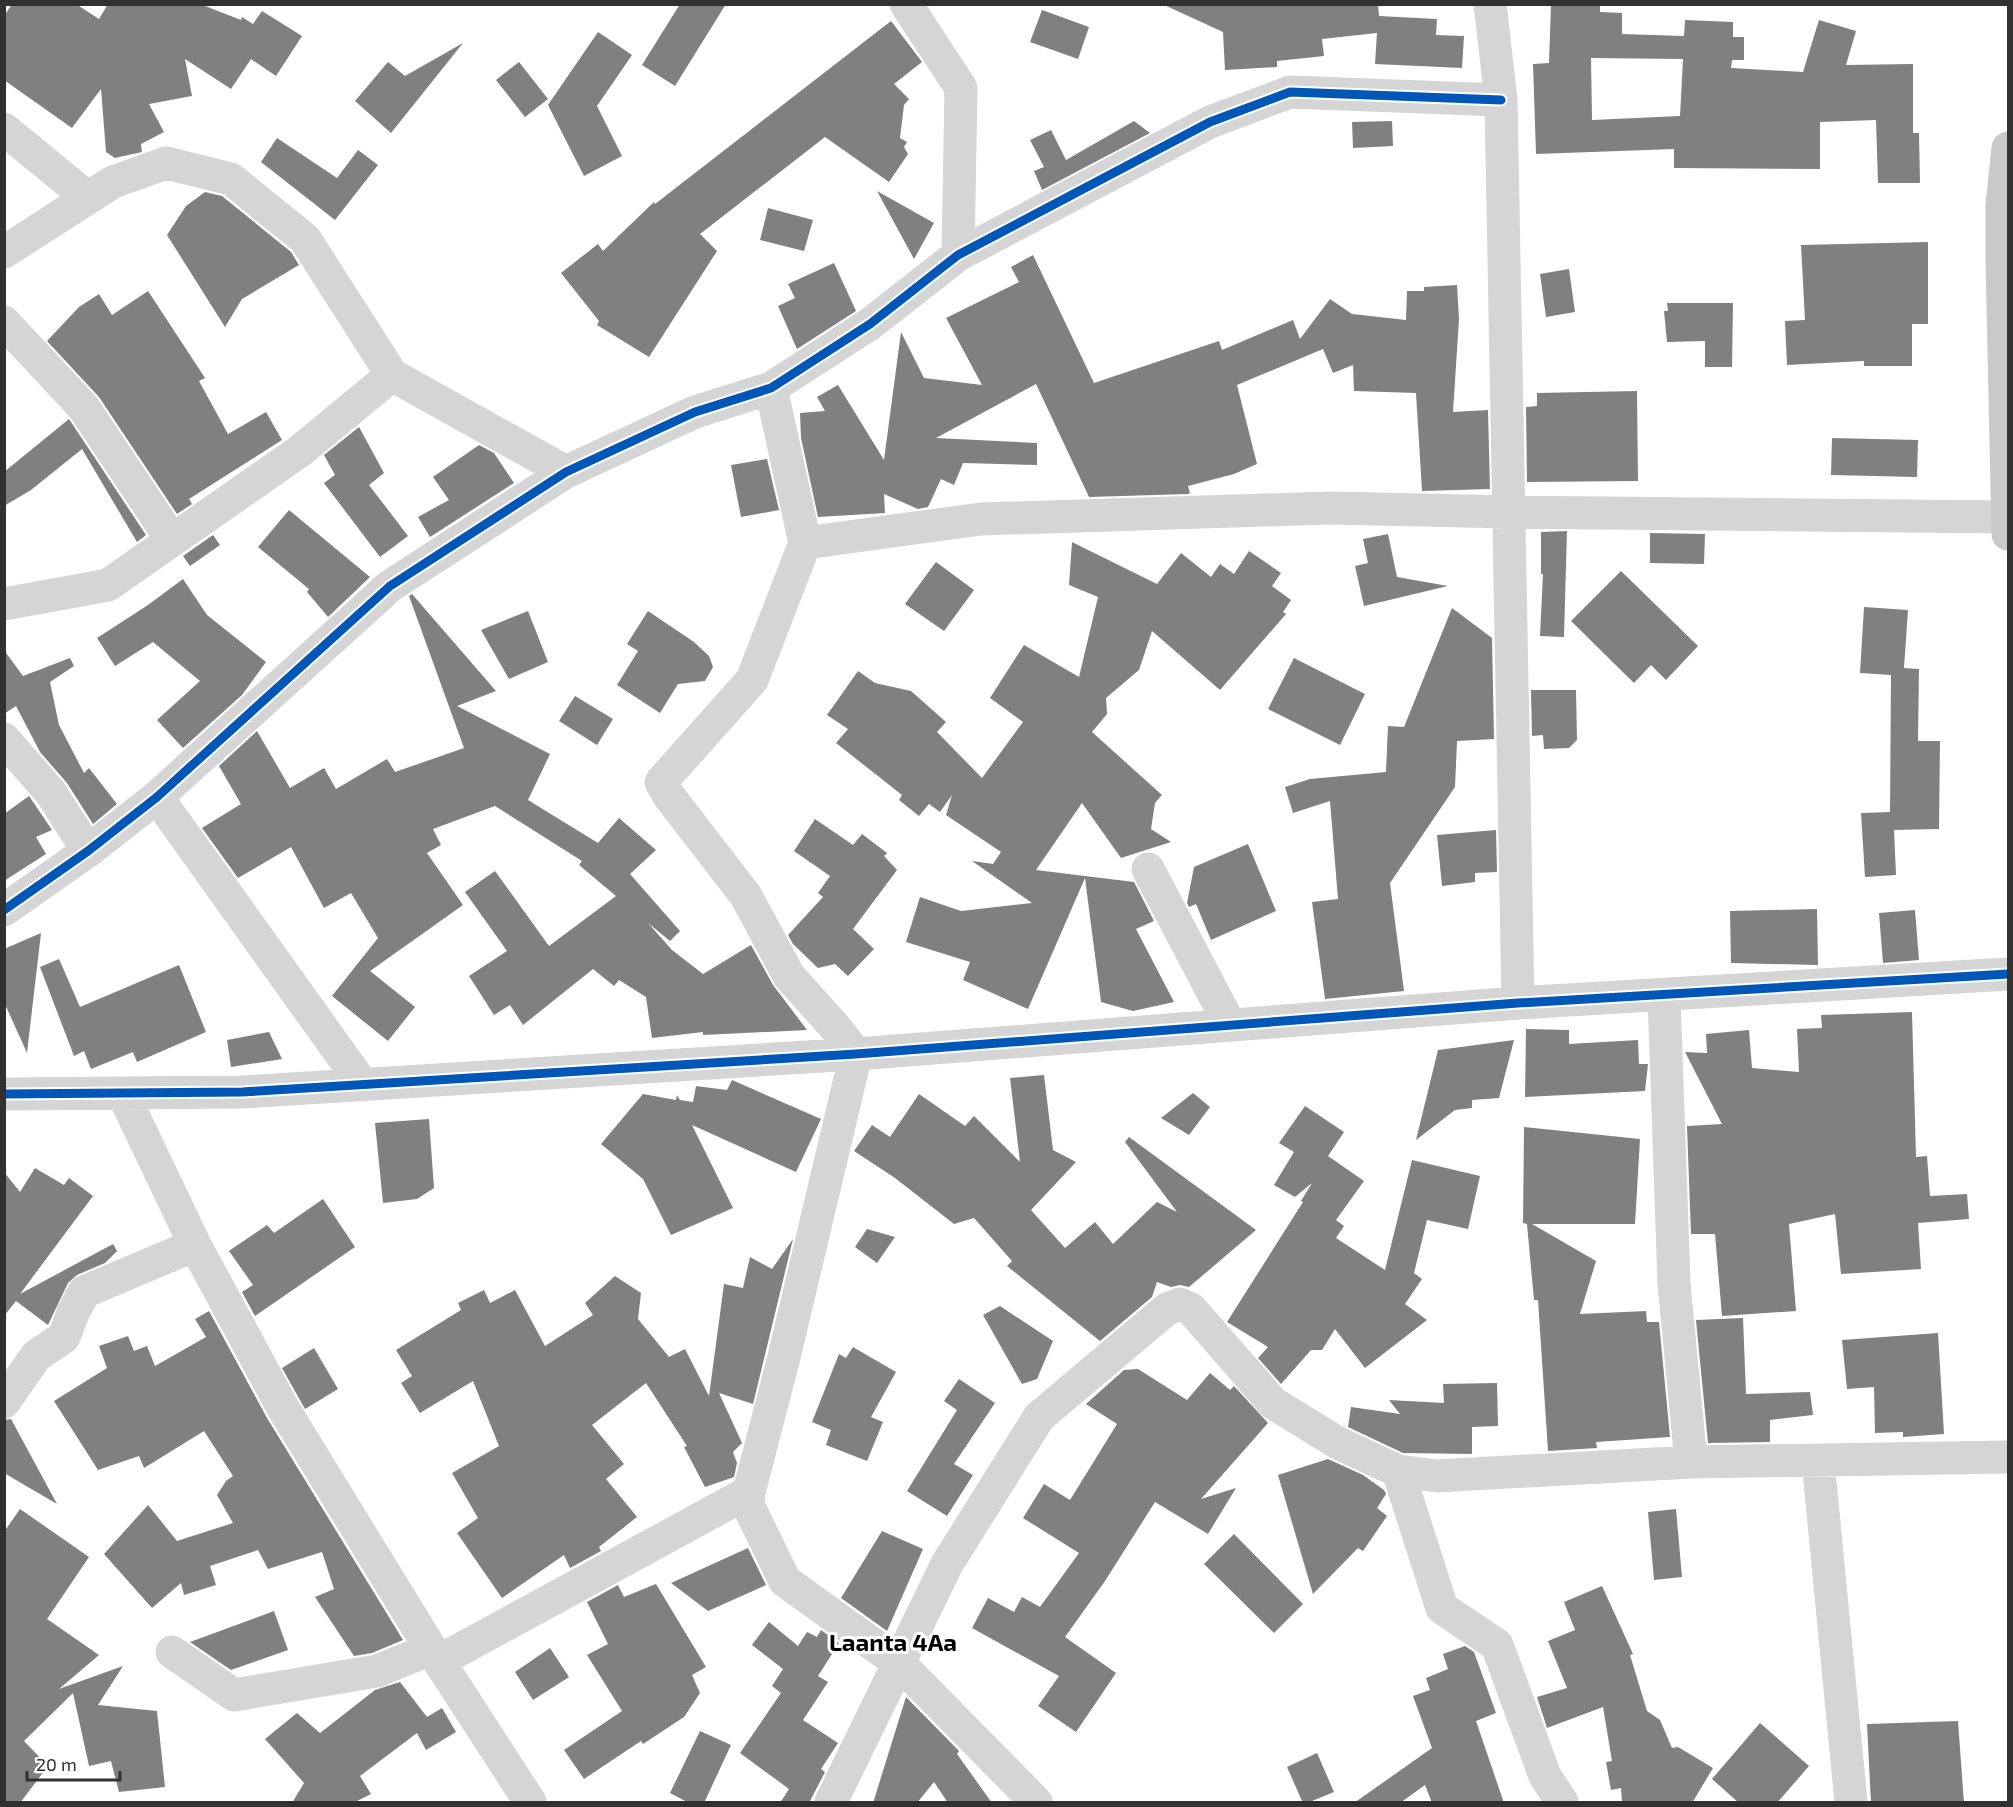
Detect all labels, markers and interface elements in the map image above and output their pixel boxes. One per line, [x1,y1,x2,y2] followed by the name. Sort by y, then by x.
[829,1627,957,1656] district label: Laanta 4Aa
[27,1744,120,1782] scale bar
[36,1753,77,1775] text: 20 m

